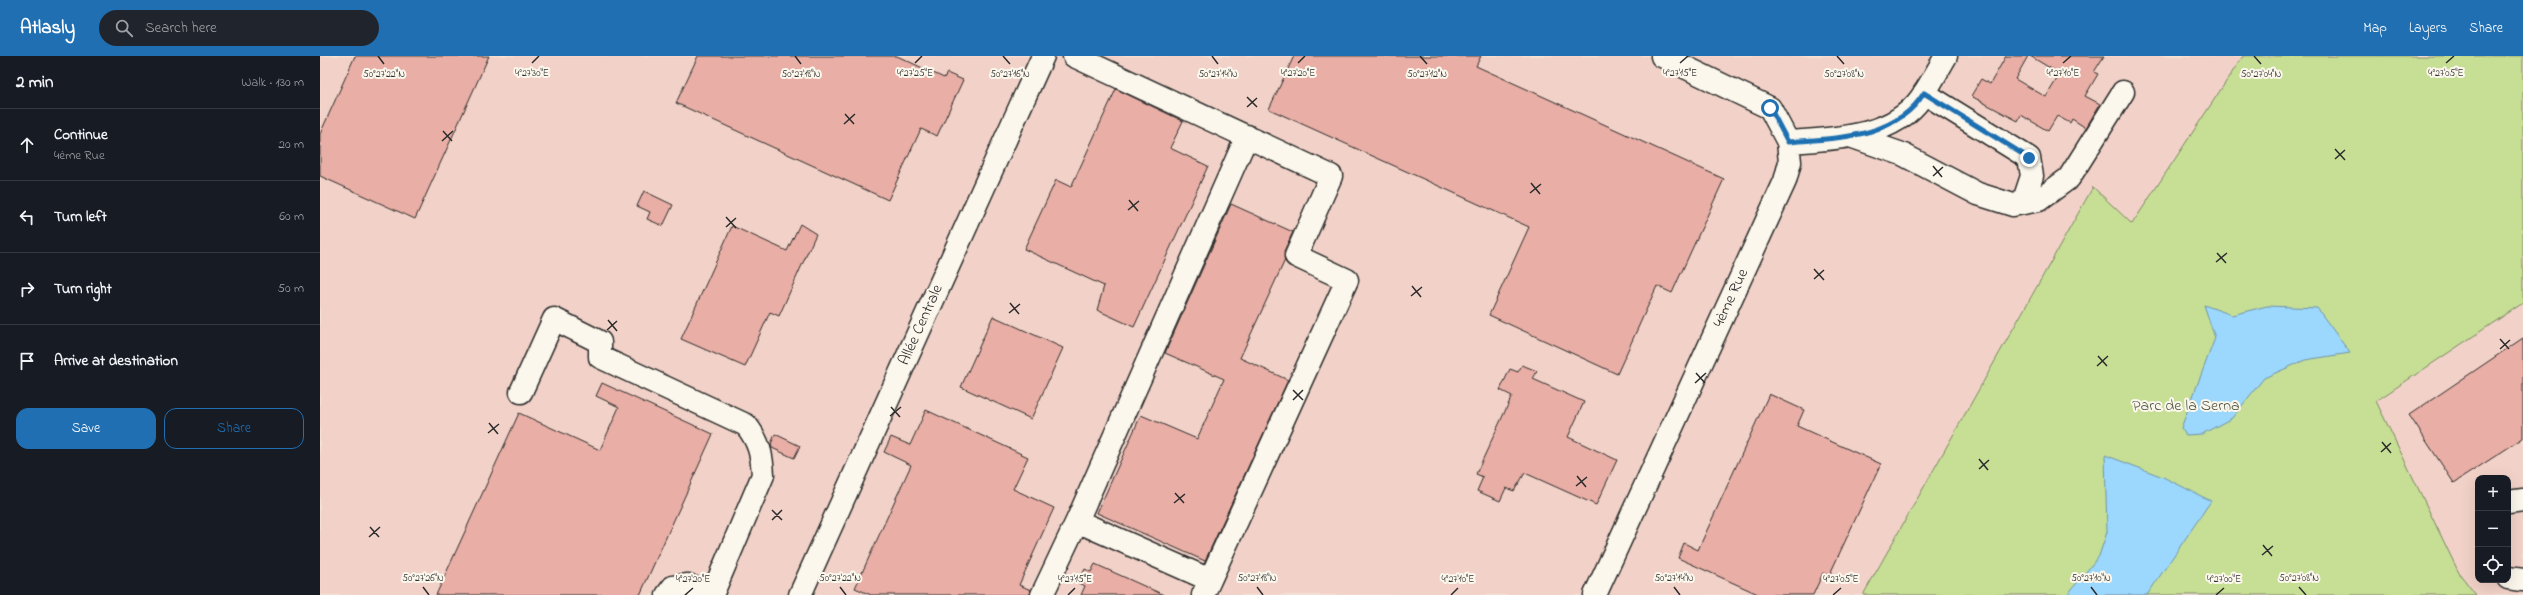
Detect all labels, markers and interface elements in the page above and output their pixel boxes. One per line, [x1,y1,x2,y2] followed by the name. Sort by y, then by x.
[99,10,379,46] search box
[20,15,75,42] text: Atlasly
[113,17,135,39] icon: search
[145,17,217,39] text: Search here
[2363,18,2387,39] text: Map
[2409,18,2447,39] text: Layers
[2469,18,2503,39] text: Share
[515,66,549,81] text: 4°27'30"E
[897,66,933,81] text: 4°27'25"E
[1281,66,1315,81] text: 4°27'20"E
[1663,66,1697,81] text: 4°27'15"E
[2047,66,2079,81] text: 4°27'10"E
[2428,66,2464,81] text: 4°27'05"E
[363,67,405,82] text: 50°27'22"N
[782,67,821,82] text: 50°27'18"N
[990,67,1030,82] text: 50°27'16"N
[1198,67,1238,82] text: 50°27'14"N
[1407,67,1447,82] text: 50°27'12"N
[1824,67,1864,82] text: 50°27'08"N
[2241,67,2281,82] text: 50°27'04"N
[16,70,53,95] text: 2 min
[241,73,304,92] text: Walk · 130 m
[1761,99,1779,117] route start
[54,124,108,146] text: Continue
[16,134,38,156] icon: ahead
[279,135,304,154] text: 20 m
[54,146,105,165] text: 4ème Rue
[2020,149,2038,167] route end
[16,206,38,228] icon: left
[54,206,107,228] text: Turn left
[279,207,304,226] text: 60 m
[1707,264,1755,331] street label: 4ème Rue
[16,278,38,300] icon: right
[54,278,112,300] text: Turn right
[278,279,304,298] text: 50 m
[892,280,950,369] street label: Allée Centrale
[16,350,38,372] icon: arrive
[54,350,178,372] text: Arrive at destination
[2132,394,2240,418] park label: Parc de la Serna
[16,408,156,449] button: Save
[164,408,304,449] button: Share
[2475,475,2511,583] map controls
[2475,475,2511,511] button: +
[2475,511,2511,547] button: −
[2475,547,2511,583] button: locate
[402,571,444,586] text: 50°27'26"N
[819,571,861,586] text: 50°27'22"N
[1238,571,1277,586] text: 50°27'18"N
[1654,571,1694,586] text: 50°27'14"N
[2071,571,2111,586] text: 50°27'10"N
[2279,571,2319,586] text: 50°27'08"N
[676,572,710,587] text: 4°27'20"E
[1058,572,1092,587] text: 4°27'15"E
[1442,572,1474,587] text: 4°27'10"E
[1823,572,1859,587] text: 4°27'05"E
[2207,572,2241,587] text: 4°27'00"E

